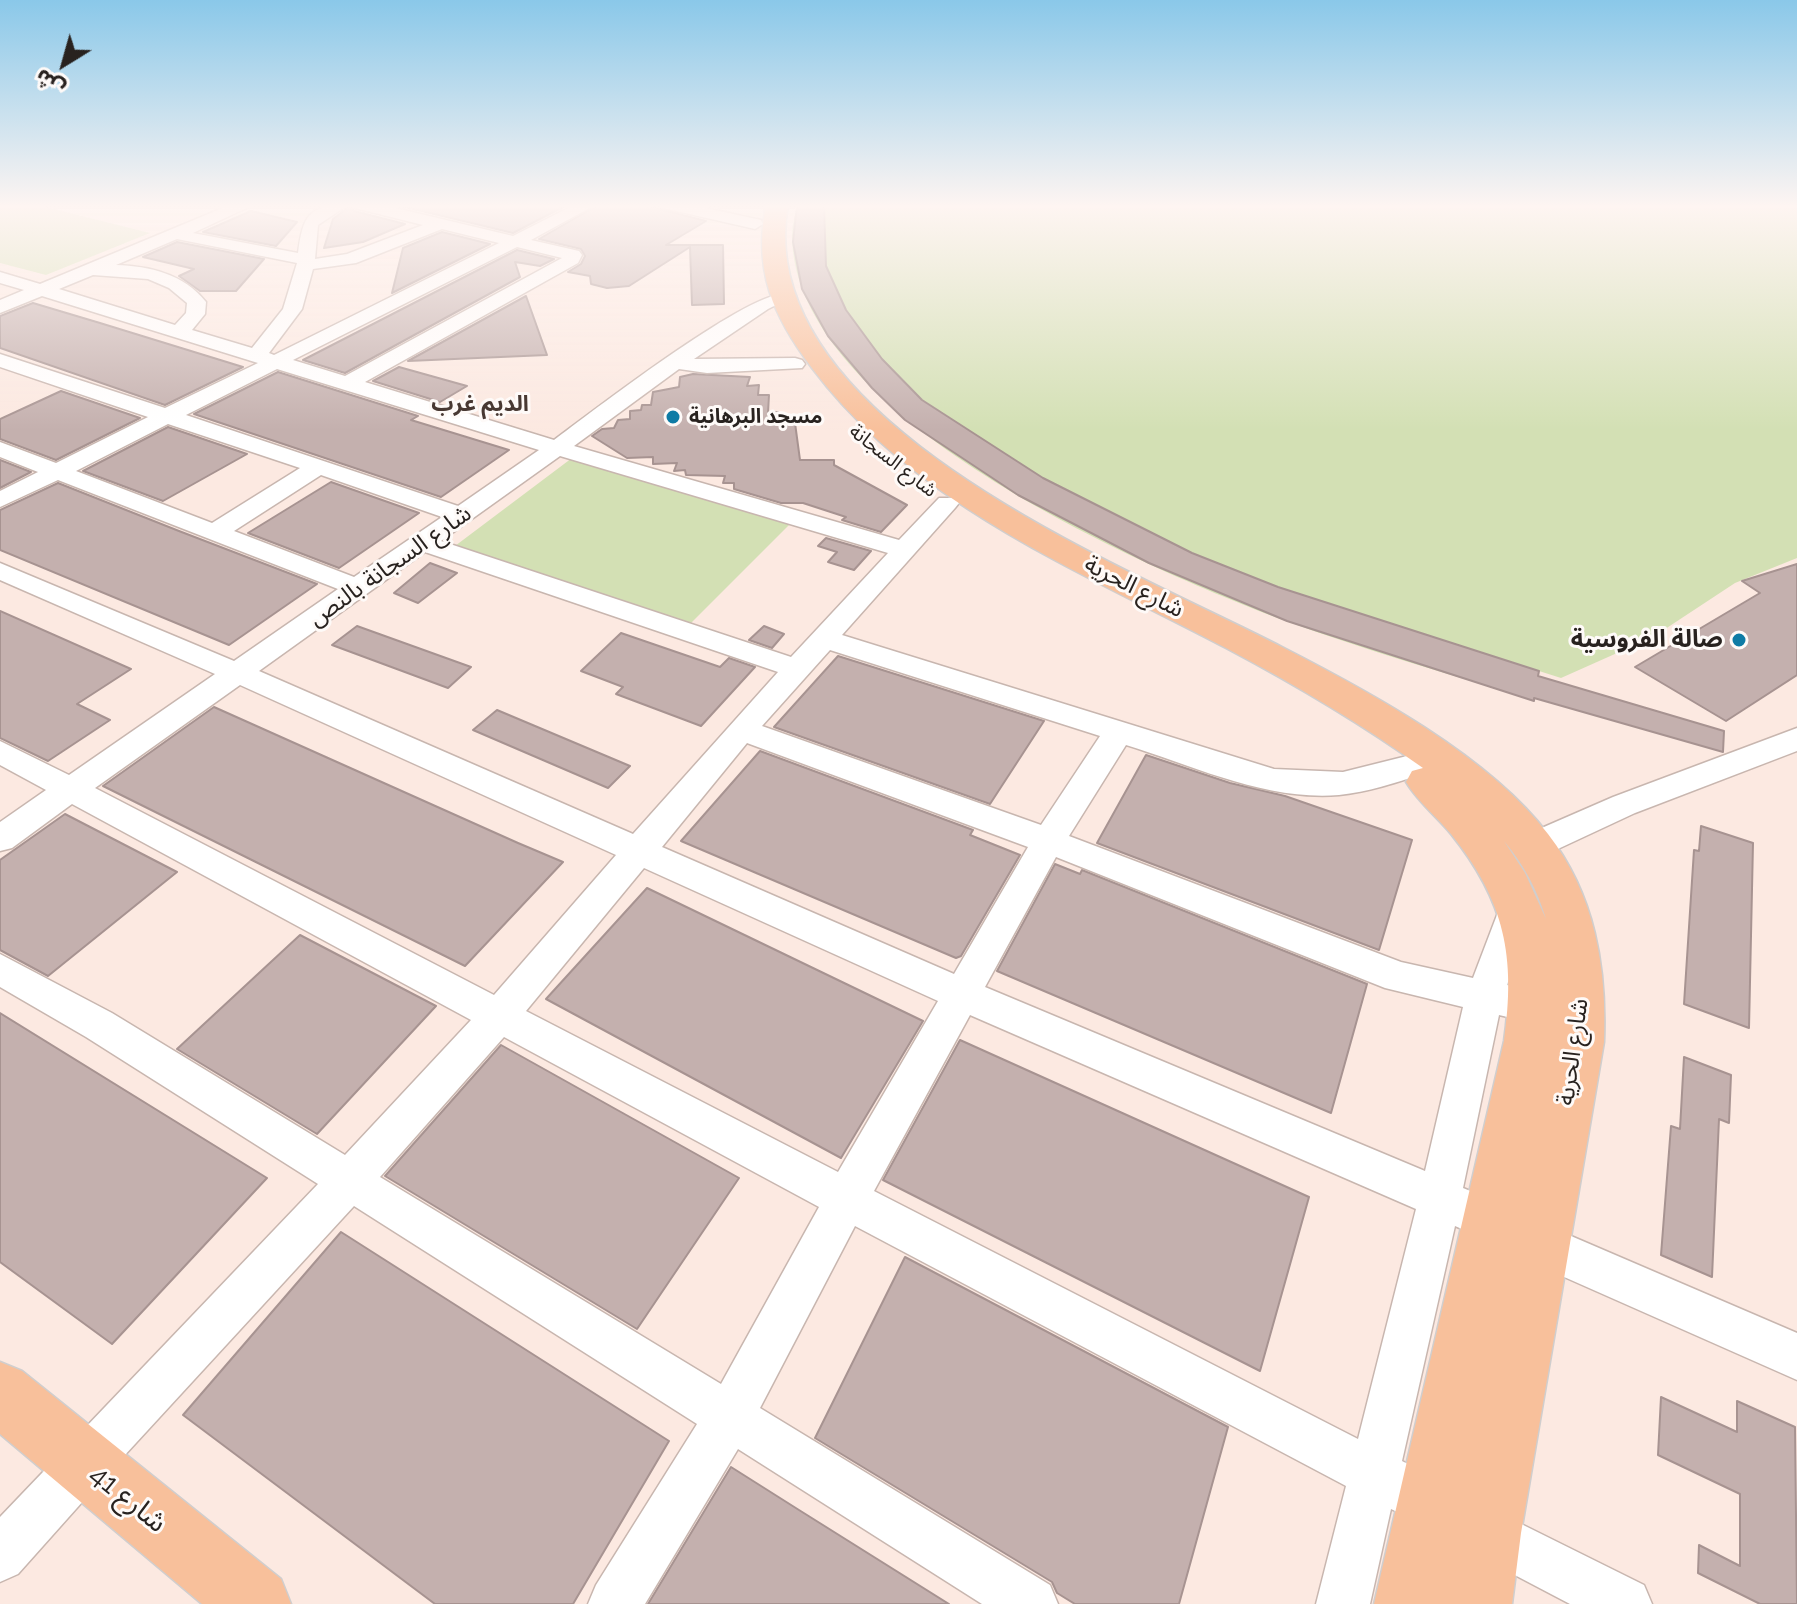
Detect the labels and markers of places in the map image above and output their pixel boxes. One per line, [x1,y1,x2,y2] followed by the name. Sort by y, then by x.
[689,405,822,429] place label: مسجد البرهانية
[664,408,682,426] marker: مسجد البرهانية
[1571,626,1723,654] place label: صالة الفروسية
[1730,631,1748,649] marker: صالة الفروسية

